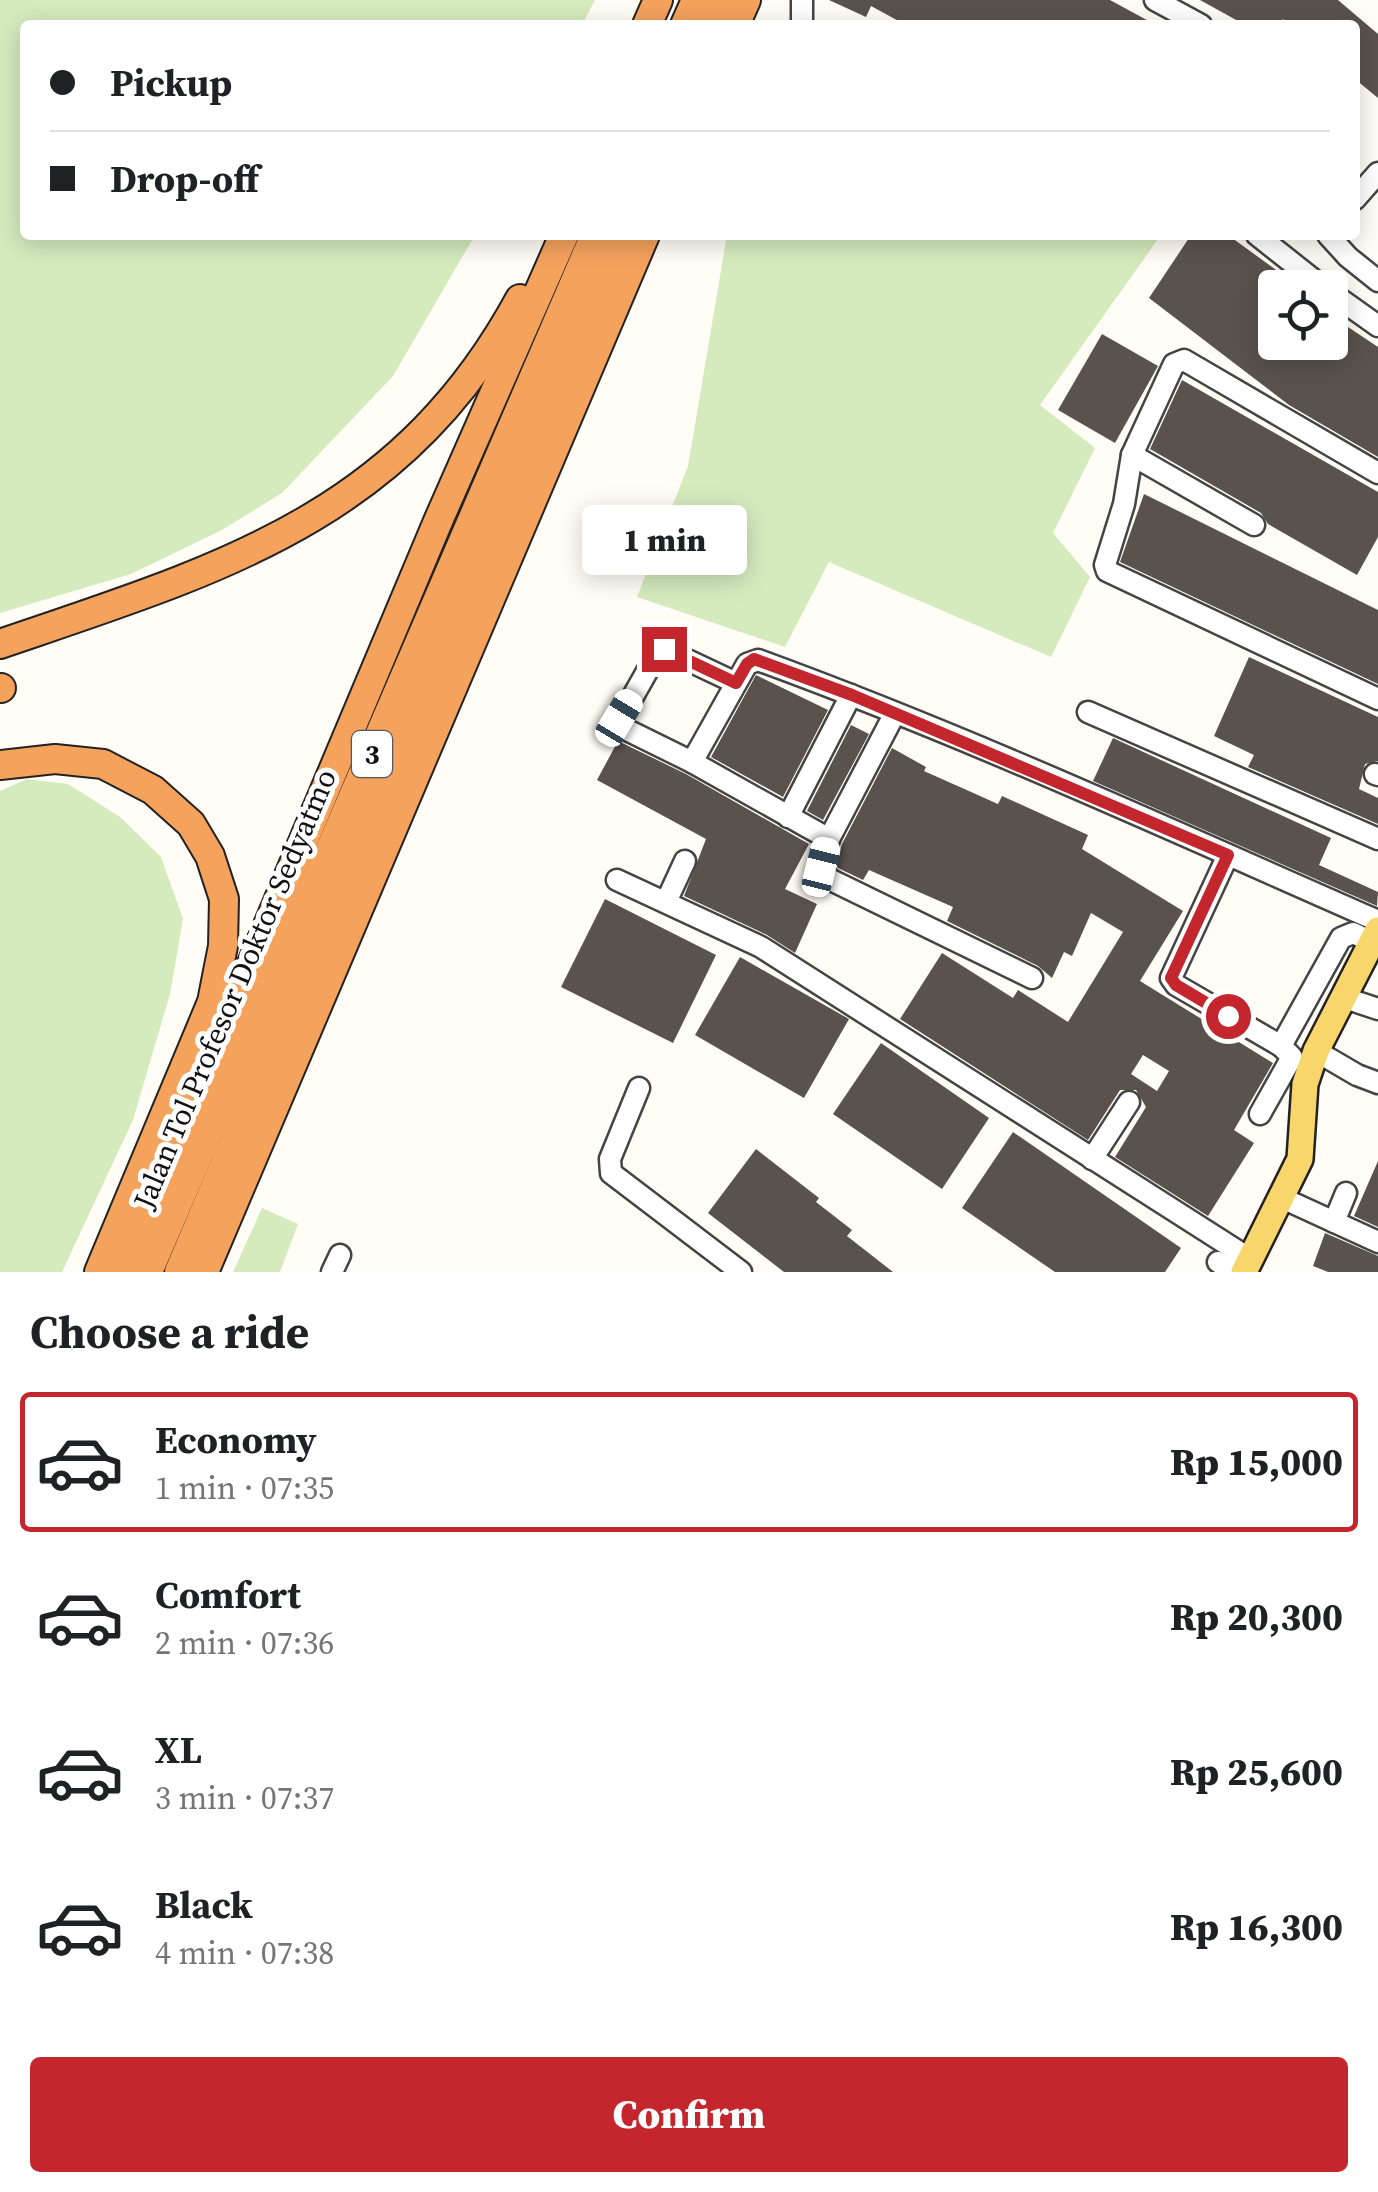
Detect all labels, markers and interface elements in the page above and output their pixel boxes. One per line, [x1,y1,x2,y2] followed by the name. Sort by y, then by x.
[110,57,232,109] text: Pickup
[110,153,259,205] text: Drop-off
[1258,270,1348,360] map controls
[1258,270,1348,360] button: locate
[582,504,746,574] callout: 1 min
[623,518,706,562] text: 1 min
[642,627,687,672] route end
[591,685,647,751] car
[352,731,392,777] road number: 3
[123,763,346,1216] street label: Jalan Tol Profesor Doktor Sedyatmo
[799,834,843,900] car
[1206,994,1251,1039] route start
[30,1301,309,1363] text: Choose a ride
[155,1414,317,1466] text: Economy
[35,1417,125,1507] icon: car
[1170,1436,1343,1488] text: Rp 15,000
[155,1466,334,1510] text: 1 min · 07:35
[155,1569,301,1621] text: Comfort
[35,1572,125,1662] icon: car
[1170,1591,1343,1643] text: Rp 20,300
[155,1621,334,1665] text: 2 min · 07:36
[155,1724,202,1776] text: XL
[35,1727,125,1817] icon: car
[1170,1746,1343,1798] text: Rp 25,600
[155,1776,334,1820] text: 3 min · 07:37
[155,1879,253,1931] text: Black
[35,1882,125,1972] icon: car
[1170,1901,1343,1953] text: Rp 16,300
[155,1931,334,1975] text: 4 min · 07:38
[30,2057,1348,2172] button: Confirm

